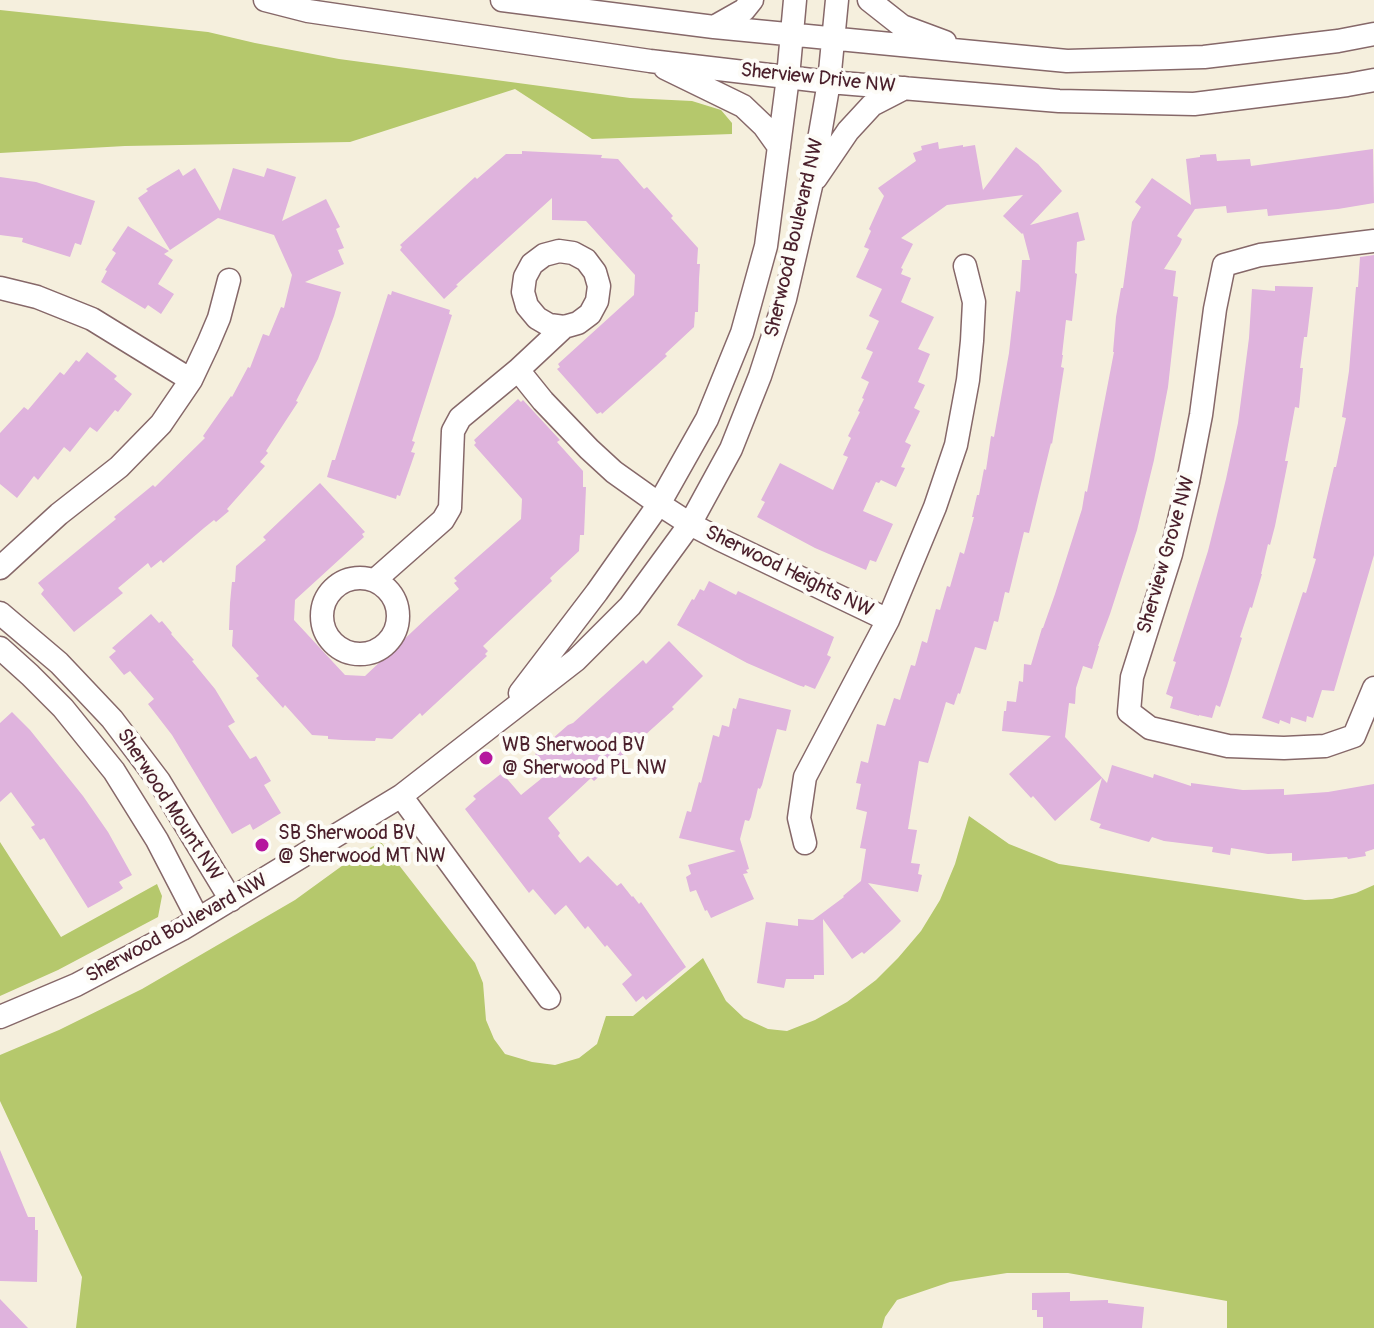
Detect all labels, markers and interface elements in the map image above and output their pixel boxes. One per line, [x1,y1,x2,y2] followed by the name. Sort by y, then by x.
[739,59,897,99] street label: Sherview Drive NW
[760,136,830,340] street label: Sherwood Boulevard NW
[1133,473,1201,637] street label: Sherview Grove NW
[701,521,877,623] street label: Sherwood Heights NW
[111,724,227,886] street label: Sherwood Mount NW
[502,734,667,781] place label: WB Sherwood BV @ Sherwood PL NW
[477,749,495,767] marker: WB Sherwood BV @ Sherwood PL NW
[278,822,446,869] place label: SB Sherwood BV @ Sherwood MT NW
[253,836,271,854] marker: SB Sherwood BV @ Sherwood MT NW
[82,869,272,989] street label: Sherwood Boulevard NW

